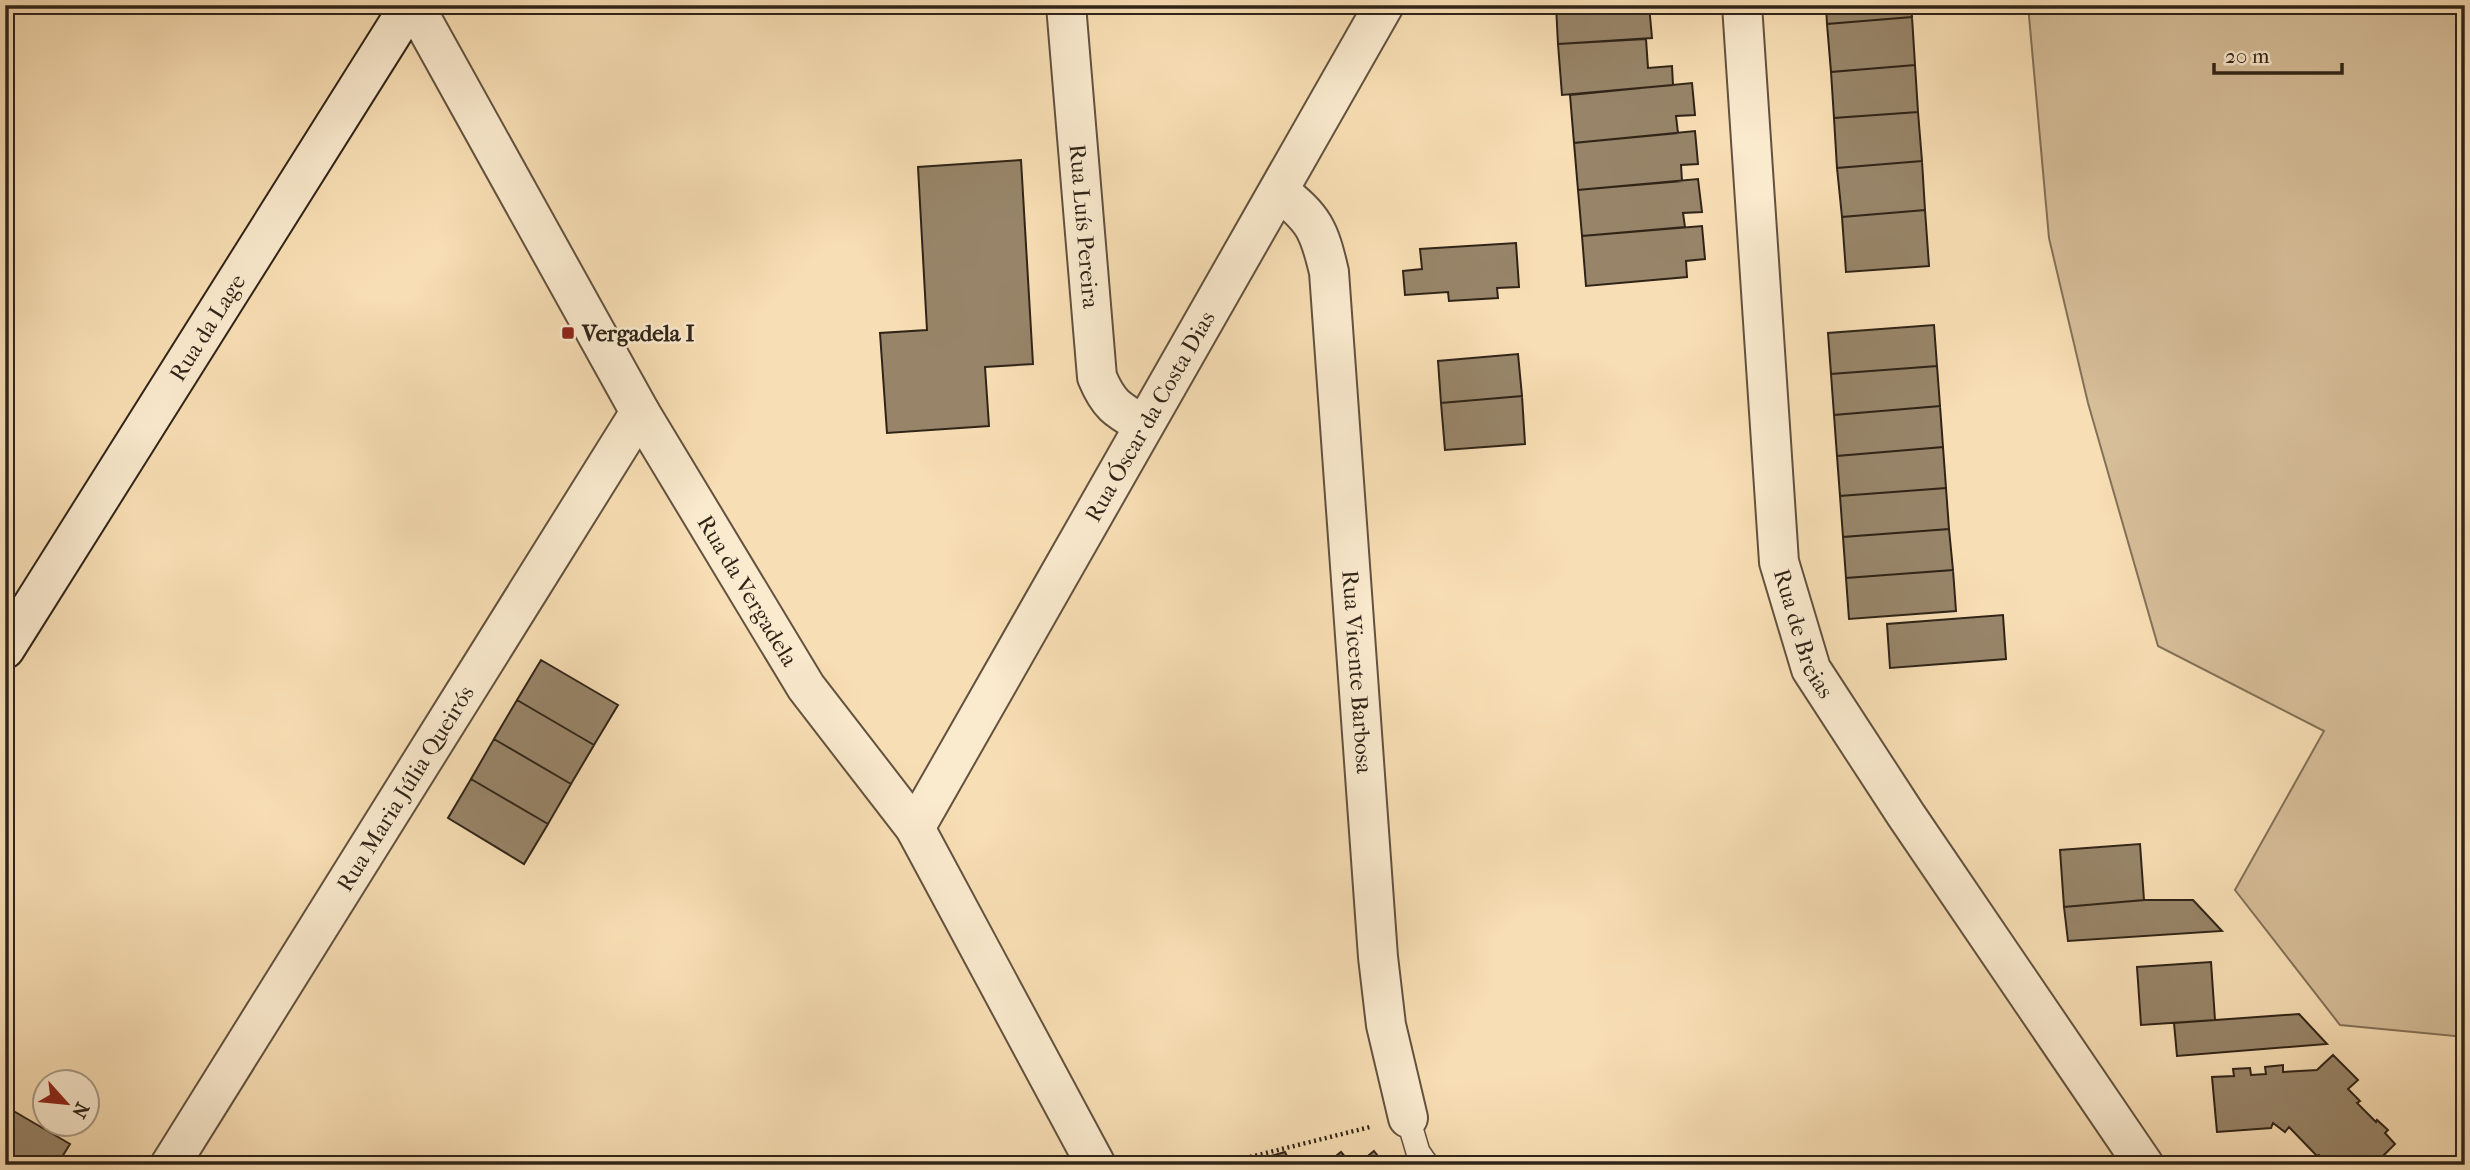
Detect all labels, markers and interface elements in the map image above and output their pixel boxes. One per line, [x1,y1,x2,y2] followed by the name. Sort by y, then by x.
[2214,32,2342,76] scale bar
[2225,44,2270,68] text: 20 m
[1064,143,1105,310] street label: Rua Luís Pereira
[164,269,251,386] street label: Rua da Lage
[1079,306,1220,526] street label: Rua Óscar da Costa Dias
[581,320,694,347] place label: Vergadela I
[560,325,576,341] marker: Vergadela I
[692,510,804,671] street label: Rua da Vergadela
[1768,566,1840,703] street label: Rua de Breias
[1337,569,1378,775] street label: Rua Vicente Barbosa
[331,680,479,896] street label: Rua Maria Júlia Queirós
[32,1068,102,1138] north arrow
[67,1099,93,1122] text: N

